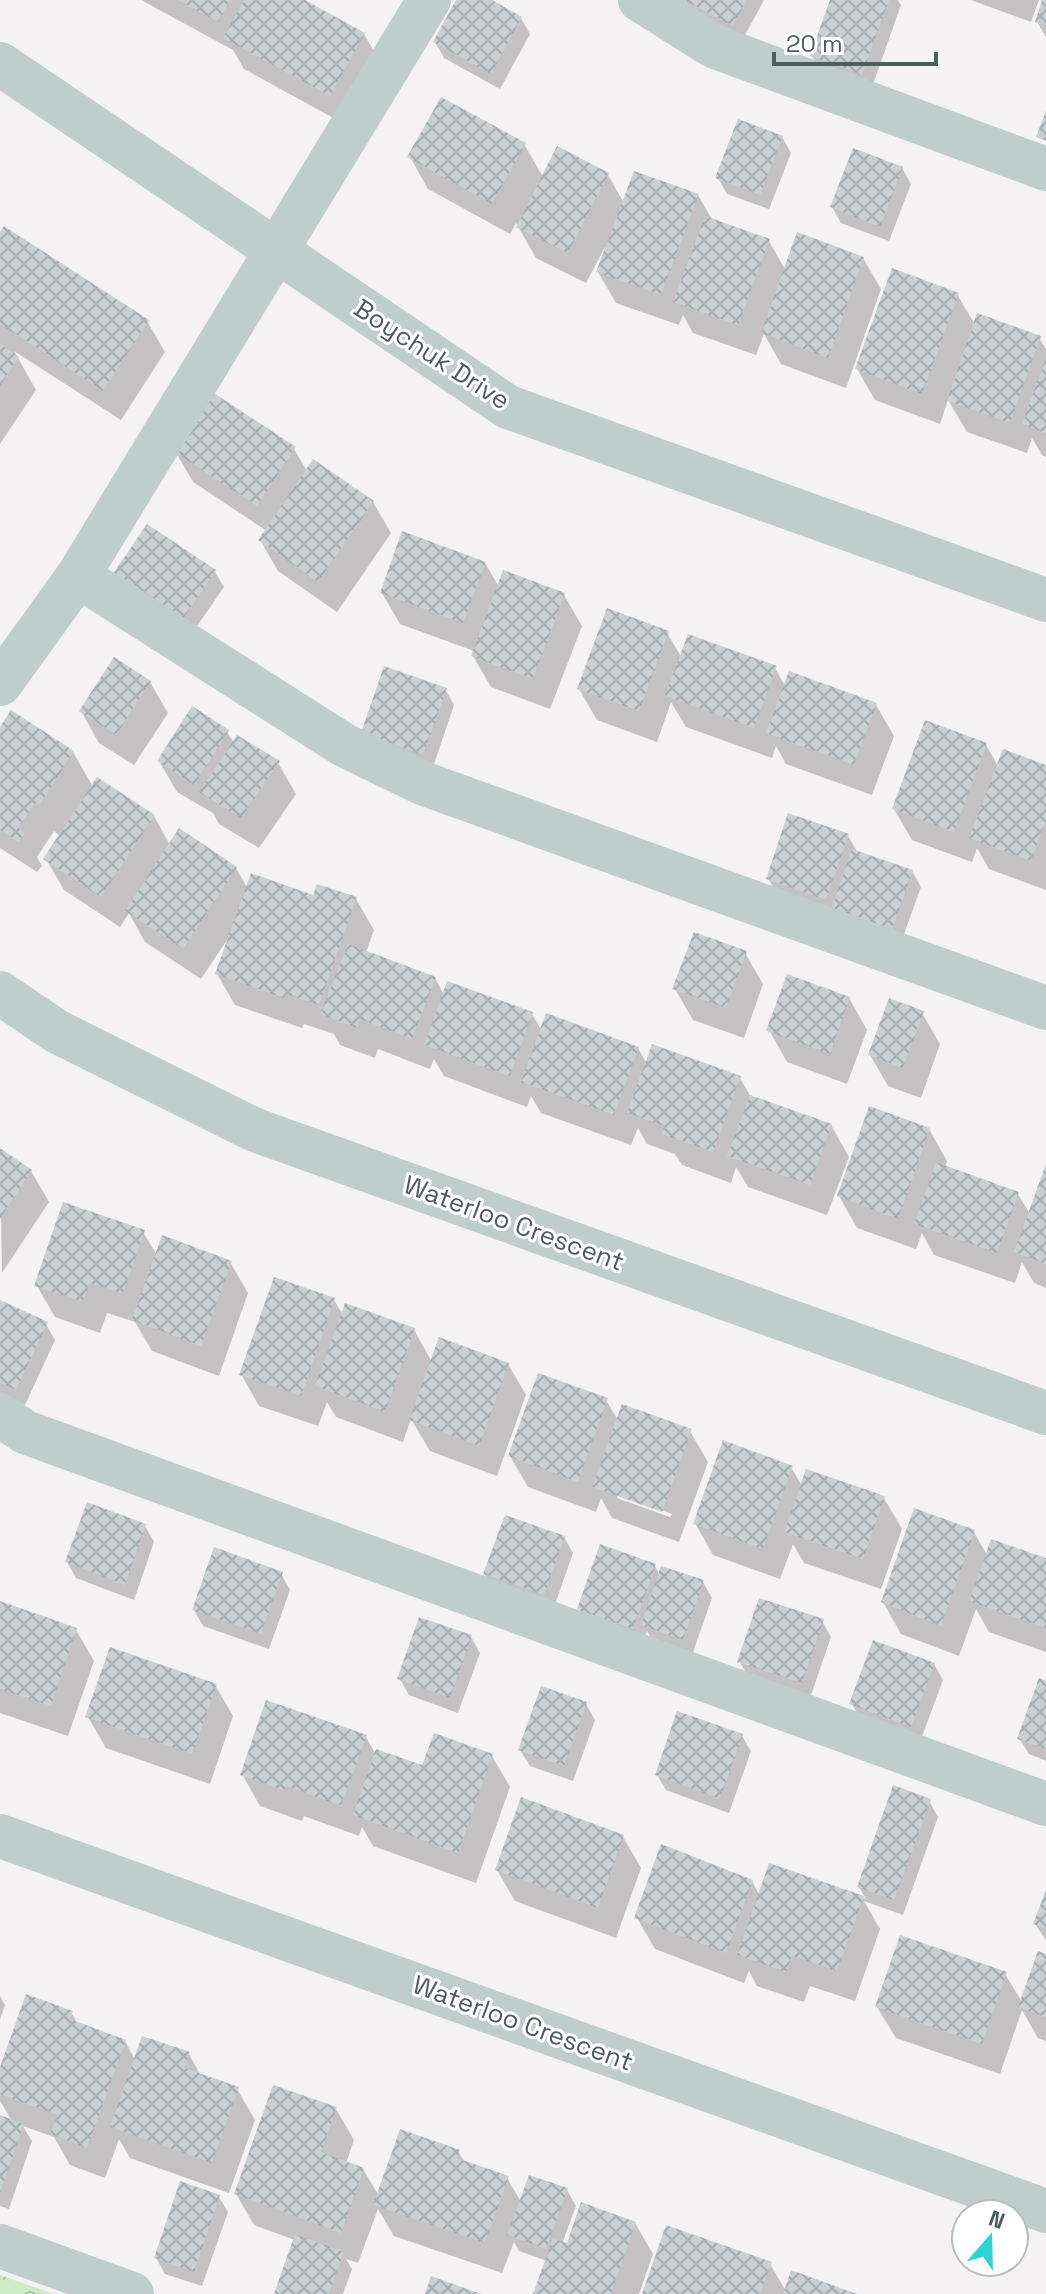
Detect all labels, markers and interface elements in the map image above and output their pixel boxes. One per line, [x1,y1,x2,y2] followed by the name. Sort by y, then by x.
[774,16,936,66] scale bar
[786,28,843,59] text: 20 m
[348,291,516,417] street label: Boychuk Drive
[399,1167,629,1279] street label: Waterloo Crescent
[408,1967,638,2079] street label: Waterloo Crescent
[950,2198,1030,2278] north arrow
[985,2204,1009,2235] text: N

